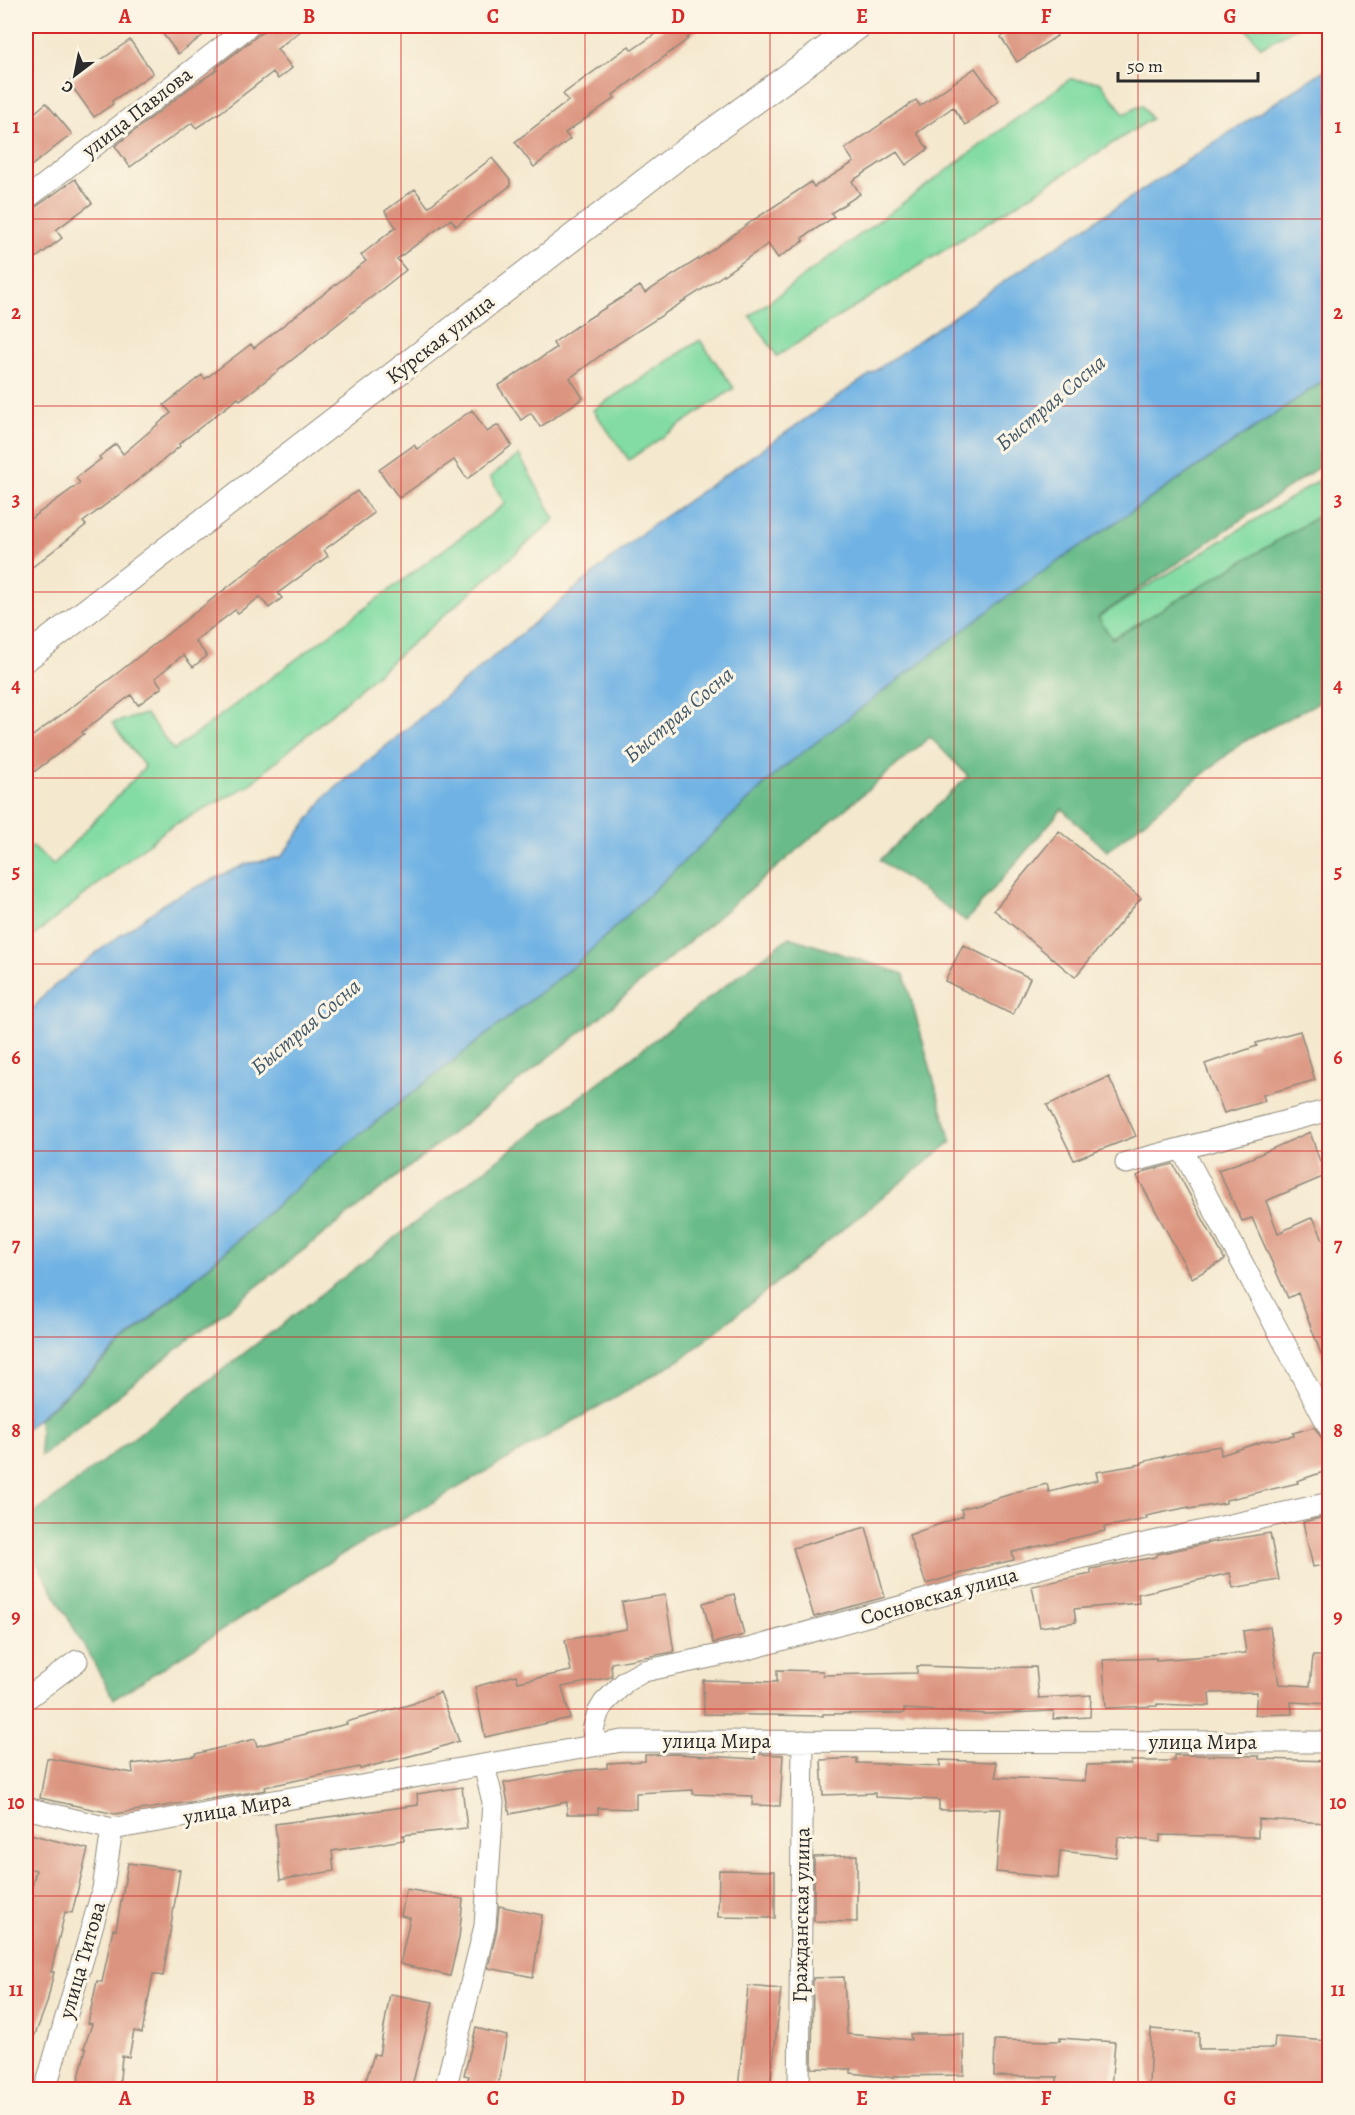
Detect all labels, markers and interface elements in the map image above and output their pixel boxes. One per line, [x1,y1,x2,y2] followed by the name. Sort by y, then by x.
[118,3,132,30] text: A
[303,3,315,30] text: B
[487,3,499,30] text: C
[671,3,685,30] text: D
[856,3,868,30] text: E
[1041,3,1052,30] text: F
[1223,3,1237,30] text: G
[45,45,105,105] north arrow
[1118,45,1258,83] scale bar
[1127,54,1163,78] text: 50 m
[75,60,198,164] street label: улица Павлова
[57,75,78,99] text: С
[12,113,20,140] text: 1
[1334,113,1342,140] text: 1
[380,288,500,390] street label: Курская улица
[11,299,21,326] text: 2
[1333,299,1343,326] text: 2
[989,348,1112,458] water label: Быстрая Сосна
[12,486,20,513] text: 3
[1334,486,1342,513] text: 3
[617,660,740,770] water label: Быстрая Сосна
[11,672,21,699] text: 4
[1333,672,1343,699] text: 4
[12,858,20,885] text: 5
[1334,858,1342,885] text: 5
[244,972,367,1082] water label: Быстрая Сосна
[11,1044,21,1071] text: 6
[1333,1044,1343,1071] text: 6
[12,1231,21,1258] text: 7
[1334,1231,1343,1258] text: 7
[11,1417,21,1444] text: 8
[1333,1417,1343,1444] text: 8
[857,1560,1021,1632] street label: Сосновская улица
[11,1603,21,1630] text: 9
[1333,1603,1343,1630] text: 9
[662,1727,772,1755] street label: улица Мира
[1148,1728,1258,1756] street label: улица Мира
[180,1785,293,1831] street label: улица Мира
[7,1789,25,1816] text: 10
[1329,1789,1347,1816] text: 10
[785,1827,817,2003] street label: Гражданская улица
[52,1898,112,2023] street label: улица Титова
[9,1976,23,2003] text: 11
[1331,1976,1345,2003] text: 11
[118,2085,132,2112] text: A
[303,2085,315,2112] text: B
[487,2085,499,2112] text: C
[671,2085,685,2112] text: D
[856,2085,868,2112] text: E
[1041,2085,1052,2112] text: F
[1223,2085,1237,2112] text: G

